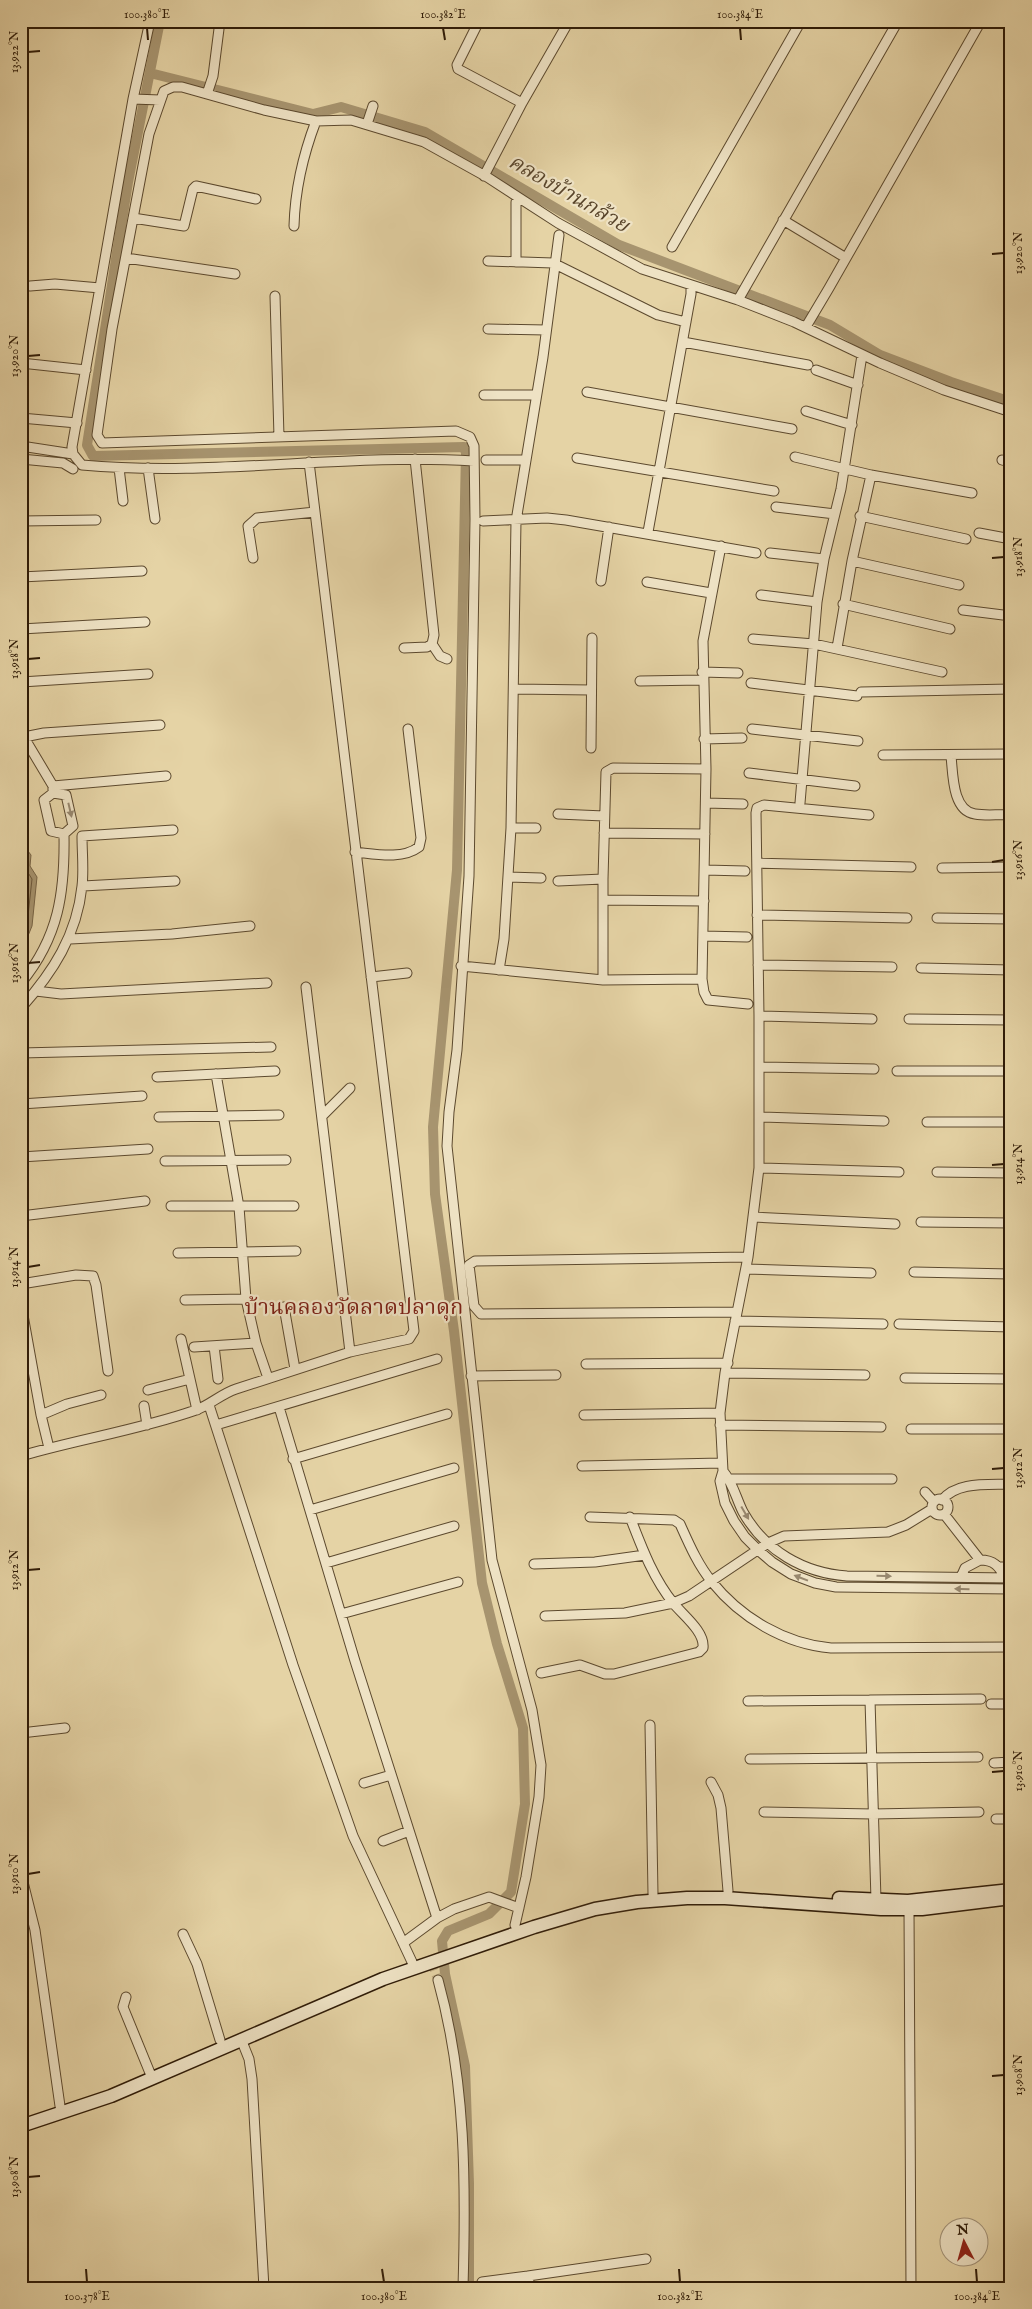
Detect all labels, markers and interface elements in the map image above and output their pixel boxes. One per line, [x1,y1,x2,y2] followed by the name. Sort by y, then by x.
[124,7,170,22] text: 100.380°E
[420,7,466,22] text: 100.382°E
[717,7,763,22] text: 100.384°E
[7,30,22,73] text: 13.922°N
[503,149,635,240] water label: คลองบ้านกล้วย
[1011,231,1026,274] text: 13.920°N
[7,334,22,377] text: 13.920°N
[1011,536,1026,577] text: 13.918°N
[7,638,22,679] text: 13.918°N
[66,803,74,818] one-way arrow
[1011,839,1026,880] text: 13.916°N
[7,942,22,983] text: 13.916°N
[1011,1143,1026,1185] text: 13.914°N
[7,1246,22,1288] text: 13.914°N
[244,1294,464,1322] district label: บ้านคลองวัดลาดปลาดุก
[1011,1447,1026,1489] text: 13.912°N
[740,1507,749,1520] one-way arrow
[7,1549,22,1591] text: 13.912°N
[876,1572,892,1580] one-way arrow
[793,1574,808,1582] one-way arrow
[954,1585,970,1593] one-way arrow
[1011,1750,1026,1792] text: 13.910°N
[7,1853,22,1895] text: 13.910°N
[1011,2054,1026,2096] text: 13.908°N
[7,2156,22,2198] text: 13.908°N
[940,2216,990,2266] north arrow
[955,2220,970,2240] text: N
[64,2289,110,2304] text: 100.378°E
[361,2289,407,2304] text: 100.380°E
[657,2289,703,2304] text: 100.382°E
[954,2289,1000,2304] text: 100.384°E

